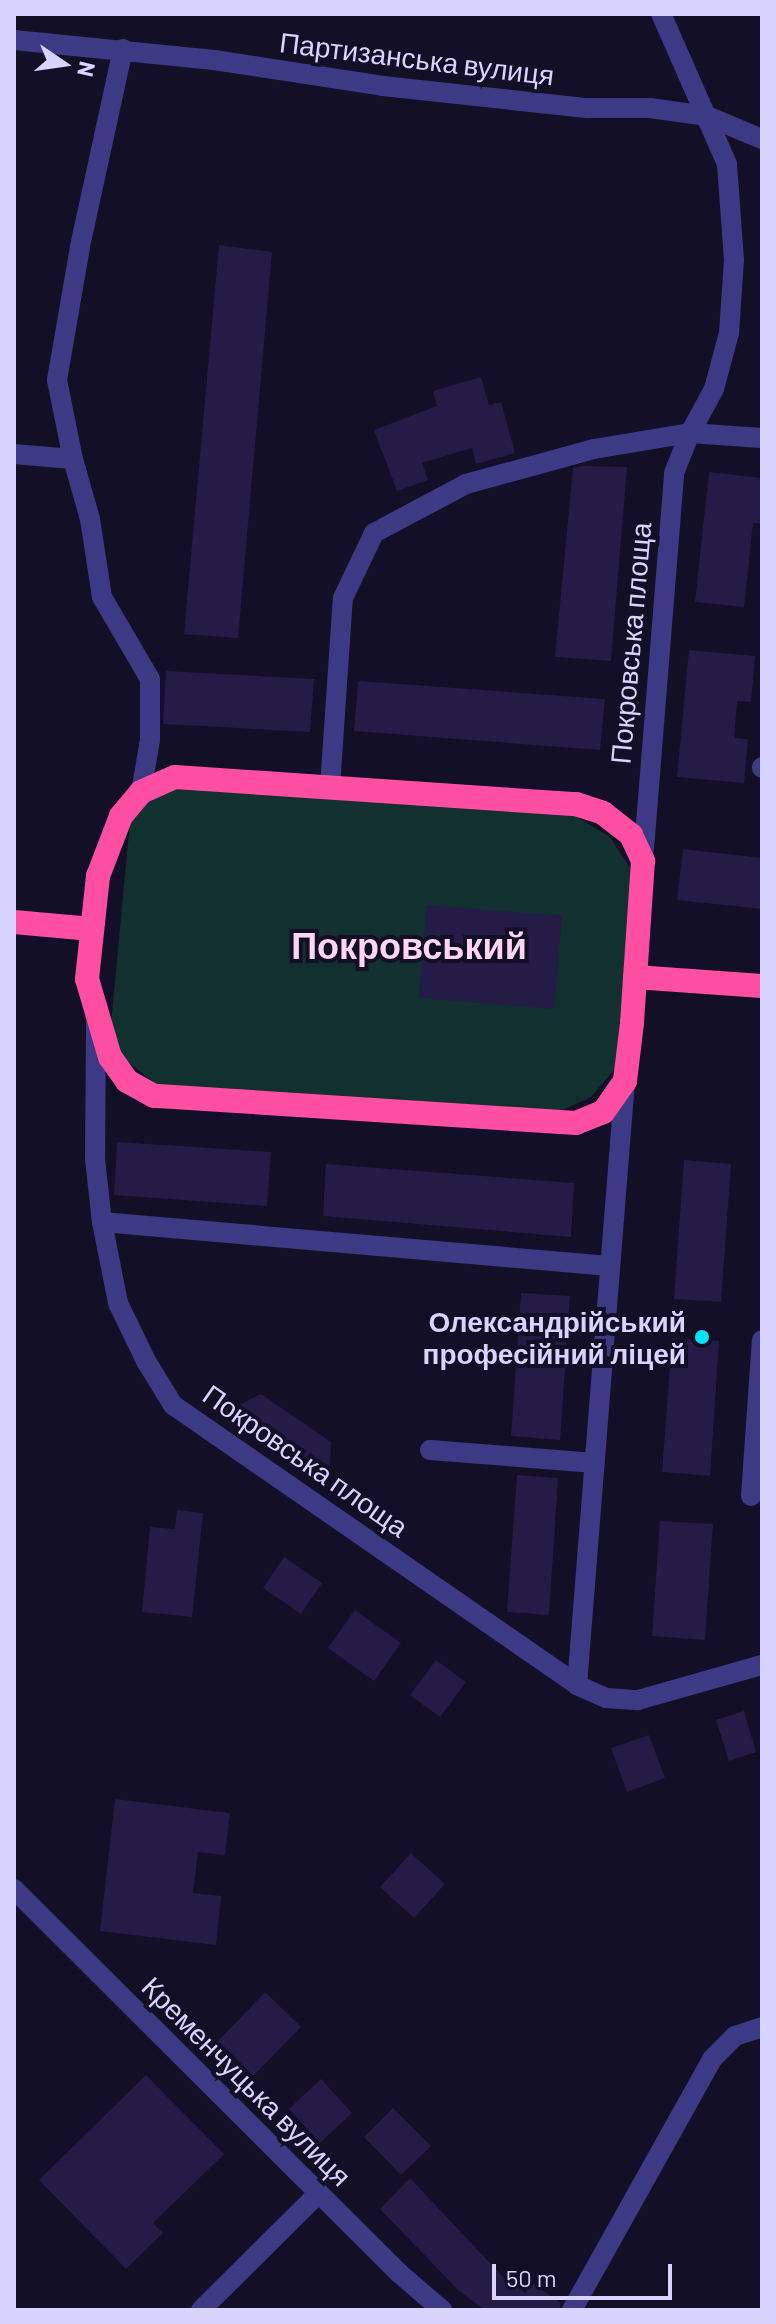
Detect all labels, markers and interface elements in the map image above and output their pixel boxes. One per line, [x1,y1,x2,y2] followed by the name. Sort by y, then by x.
[24,24,104,104] north arrow
[278,24,556,92] street label: Партизанська вулиця
[73,59,102,79] text: N
[603,521,657,765] street label: Покровська площа
[291,923,527,967] district label: Покровський
[422,1304,686,1370] place label: Олександрійський професійний ліцей
[693,1328,711,1346] marker: Олександрійський професійний ліцей
[197,1377,415,1543] street label: Покровська площа
[135,1969,359,2193] street label: Кременчуцька вулиця
[496,2248,676,2298] scale bar
[506,2263,557,2292] text: 50 m

